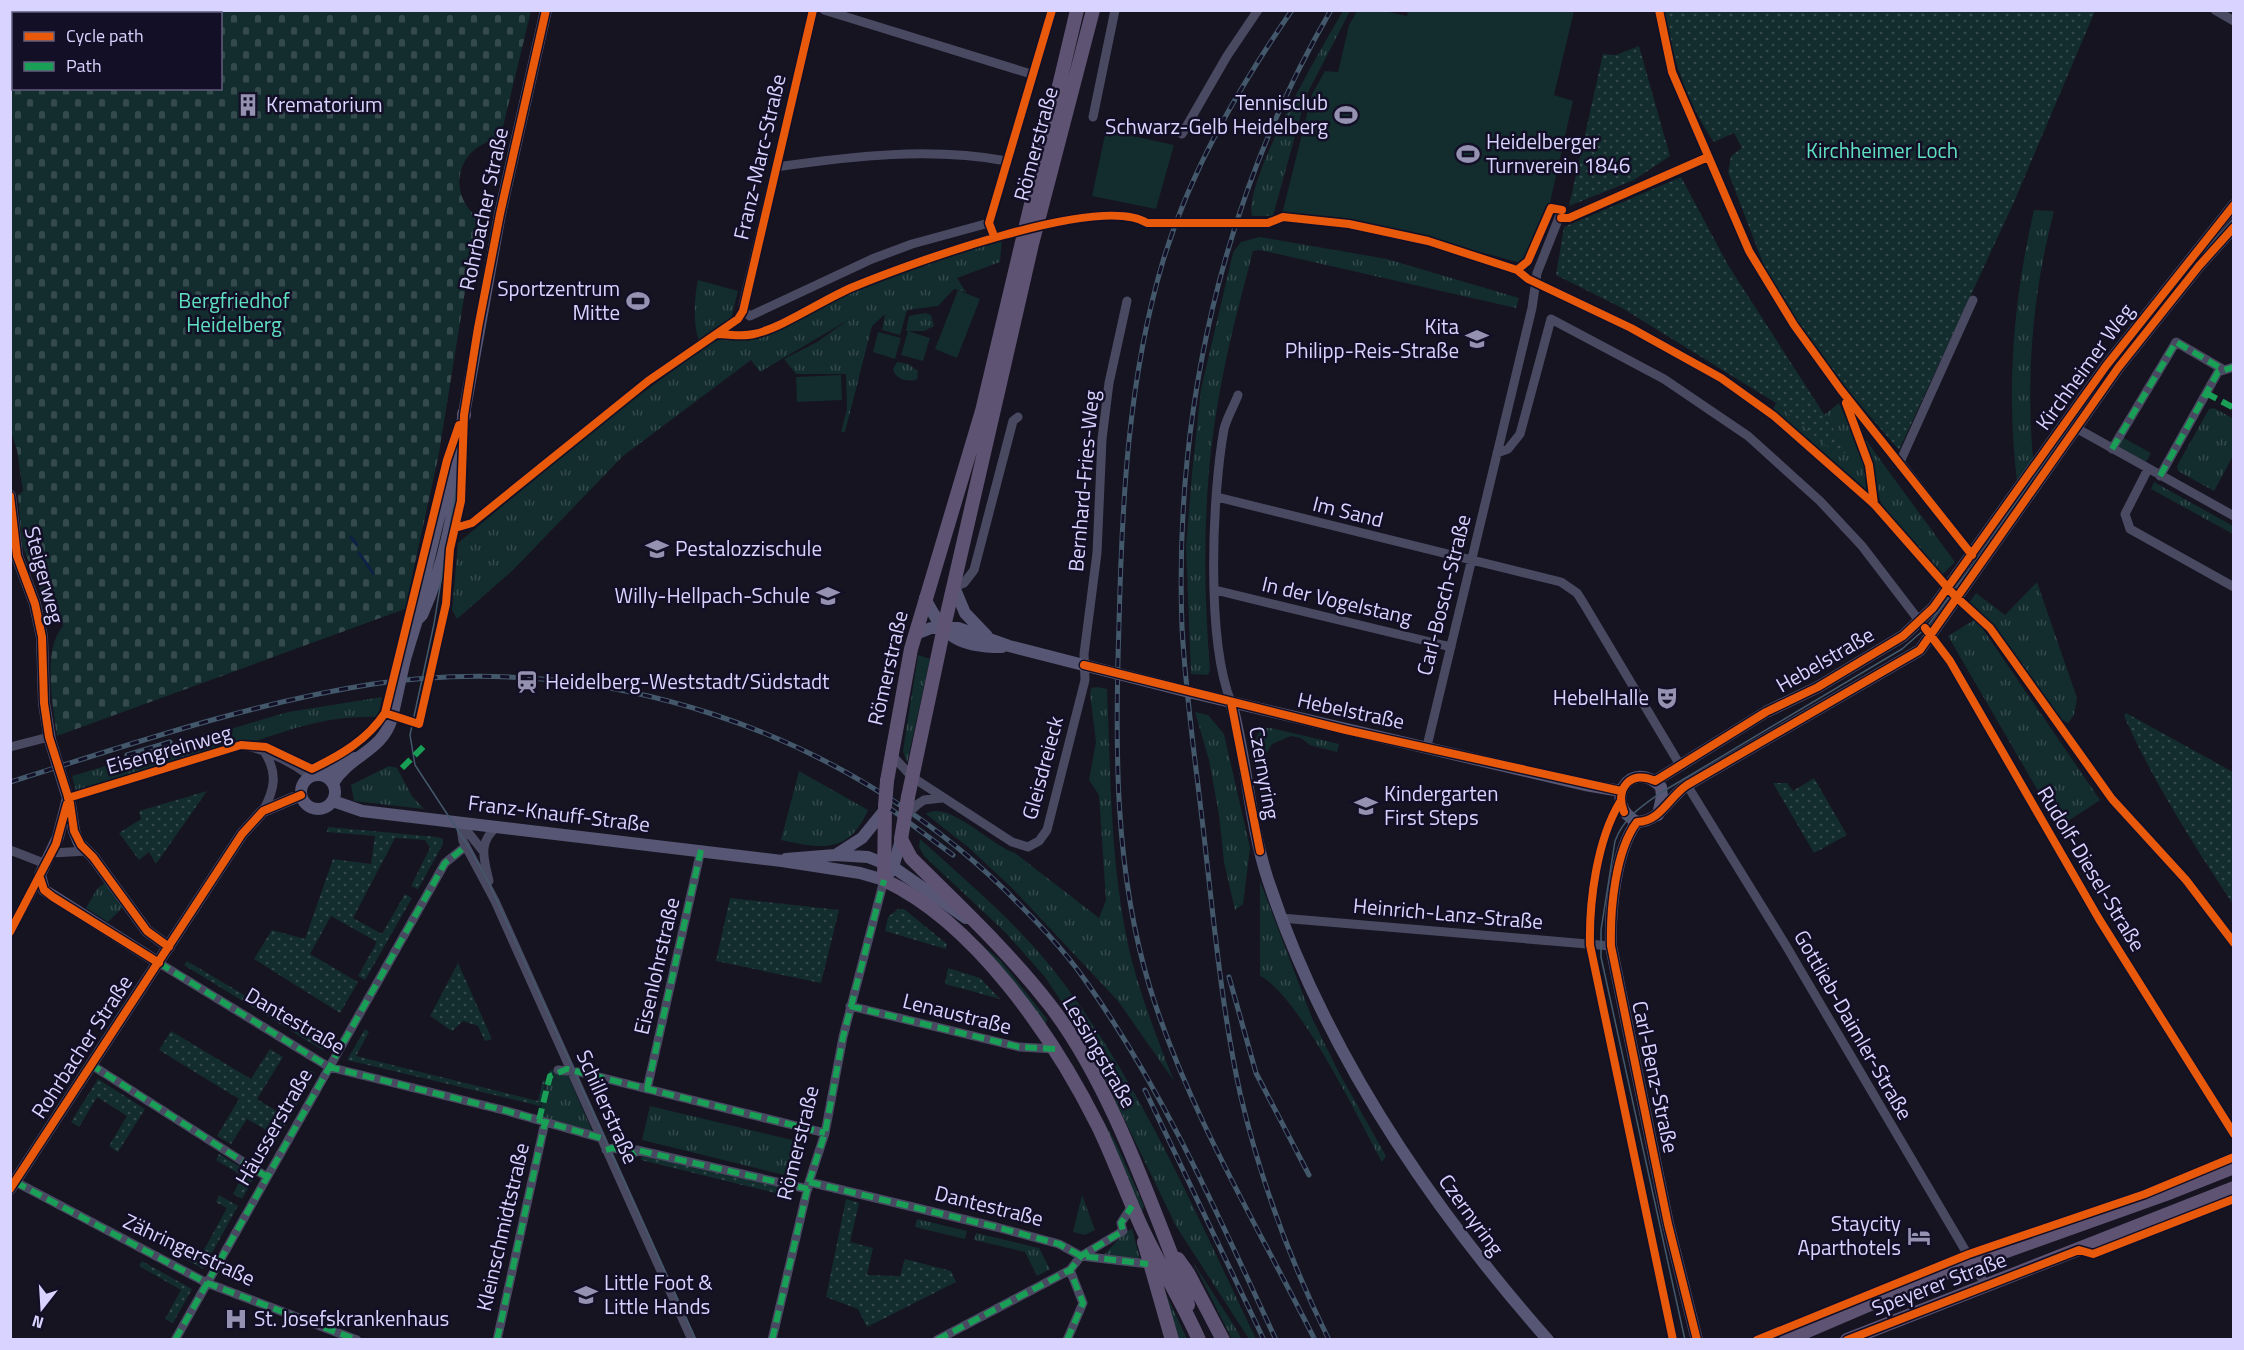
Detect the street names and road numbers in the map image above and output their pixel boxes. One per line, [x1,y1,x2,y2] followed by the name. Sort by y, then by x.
[724,71,794,243] street label: Franz-Marc-Straße
[1004,83,1066,204] street label: Römerstraße
[450,124,516,293] street label: Rohrbacher Straße
[2027,296,2141,437] street label: Kirchheimer Weg
[1059,389,1107,573] street label: Bernhard-Fries-Weg
[1310,487,1387,535] street label: Im Sand
[1408,511,1479,679] street label: Carl-Bosch-Straße
[17,522,73,627] street label: Steigerweg
[1259,567,1416,633] street label: In der Vogelstang
[858,607,916,728] street label: Römerstraße
[1769,618,1880,700] street label: Hebelstraße
[1295,683,1408,737] street label: Hebelstraße
[1013,712,1071,823] street label: Gleisdreieck
[102,716,236,782] street label: Eisengreinweg
[1241,724,1289,822] street label: Czernyring
[2030,780,2154,957] street label: Rudolf-Diesel-Straße
[466,786,652,840] street label: Franz-Knauff-Straße
[1352,889,1544,937] street label: Heinrich-Lanz-Straße
[625,894,687,1038] street label: Eisenlohrstraße
[1786,924,1921,1125] street label: Gottlieb-Daimler-Straße
[23,968,140,1125] street label: Rohrbacher Straße
[240,979,351,1062] street label: Dantestraße
[899,984,1015,1042] street label: Lenaustraße
[1055,990,1145,1113] street label: Lessingstraße
[1624,998,1688,1156] street label: Carl-Benz-Straße
[569,1045,647,1169] street label: Schillerstraße
[227,1062,320,1191] street label: Häusserstraße
[767,1082,827,1203] street label: Römerstraße
[467,1140,537,1314] street label: Kleinschmidtstraße
[1431,1167,1513,1262] street label: Czernyring
[932,1176,1047,1234] street label: Dantestraße
[118,1204,261,1294] street label: Zähringerstraße
[1867,1243,2011,1323] street label: Speyerer Straße

